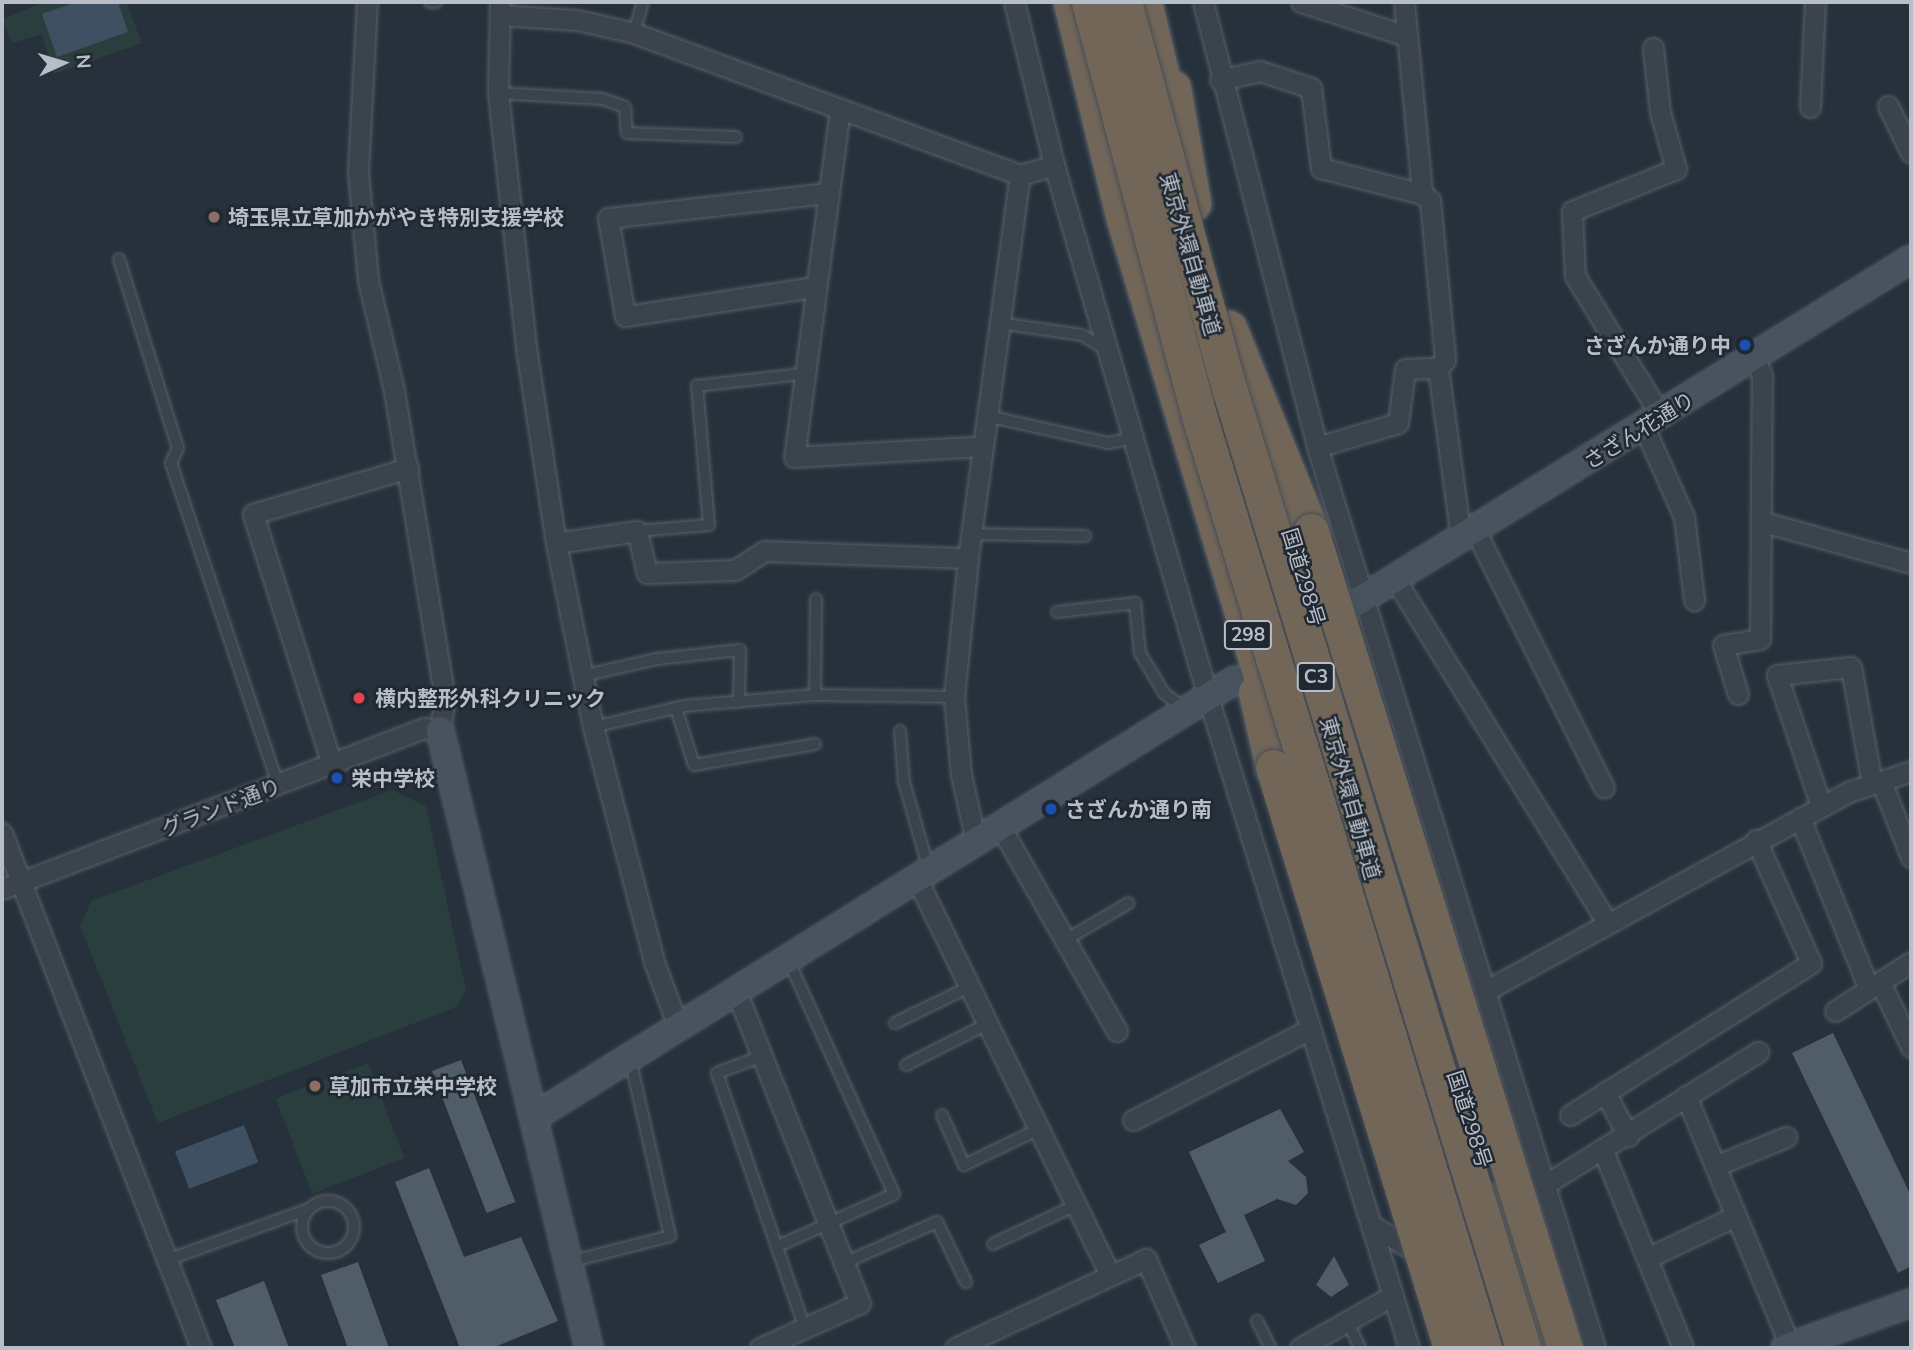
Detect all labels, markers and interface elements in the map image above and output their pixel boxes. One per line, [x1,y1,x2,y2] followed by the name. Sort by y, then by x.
[28,28,98,98] north arrow
[71,54,96,70] text: N
[1156,170,1226,338] street label: 東京外環自動車道
[228,204,564,230] place label: 埼玉県立草加かがやき特別支援学校
[206,209,222,225] marker: 埼玉県立草加かがやき特別支援学校
[1584,332,1731,358] place label: さざんか通り中
[1737,337,1753,353] marker: さざんか通り中
[1579,386,1699,474] street label: さざん花通り
[1277,525,1331,629] street label: 国道298号
[1224,620,1272,650] road number: 298
[1297,662,1335,692] road number: C3
[375,685,606,711] place label: 横内整形外科クリニック
[349,688,369,708] marker: 横内整形外科クリニック
[1316,714,1386,882] street label: 東京外環自動車道
[351,765,435,791] place label: 栄中学校
[329,770,345,786] marker: 栄中学校
[158,773,284,841] street label: グランド通り
[1065,796,1212,822] place label: さざんか通り南
[1043,801,1059,817] marker: さざんか通り南
[1442,1067,1498,1171] street label: 国道298号
[329,1073,497,1099] place label: 草加市立栄中学校
[307,1078,323,1094] marker: 草加市立栄中学校

